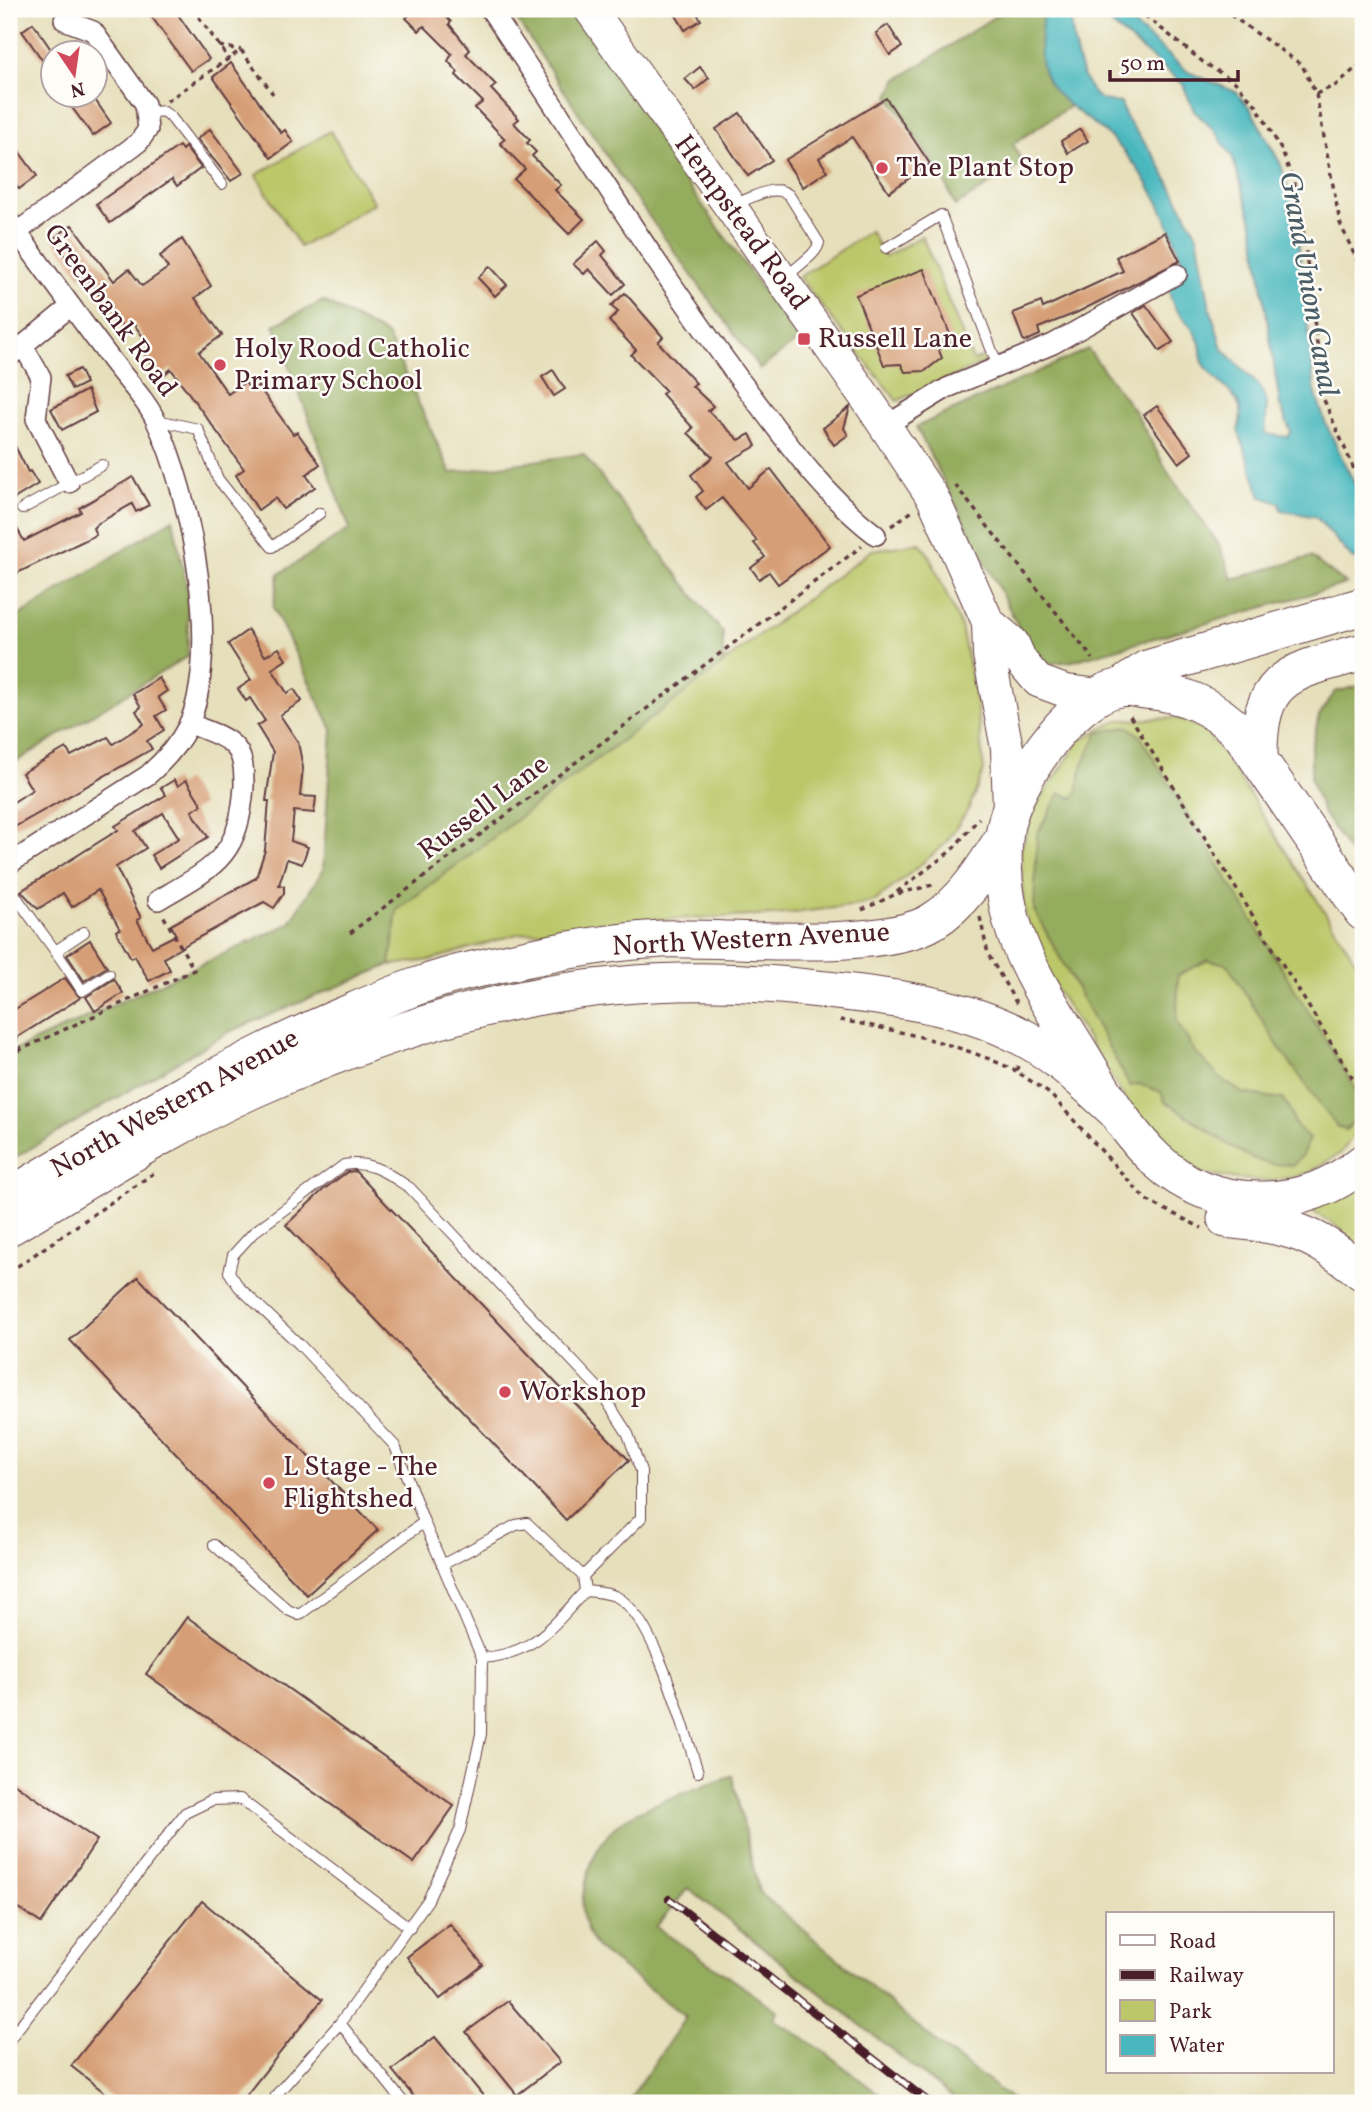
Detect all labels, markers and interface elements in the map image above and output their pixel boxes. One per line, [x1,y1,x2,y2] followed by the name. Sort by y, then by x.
[38,38,108,108] north arrow
[1110,38,1237,82] scale bar
[1120,50,1165,79] text: 50 m
[68,74,87,103] text: N
[664,127,818,319] street label: Hempstead Road
[896,149,1074,188] place label: The Plant Stop
[874,160,890,176] marker: The Plant Stop
[1268,168,1349,400] water label: Grand Union Canal
[34,216,186,406] street label: Greenbank Road
[818,320,972,359] place label: Russell Lane
[234,330,470,401] place label: Holy Rood Catholic Primary School
[796,331,812,347] marker: Russell Lane
[212,357,228,373] marker: Holy Rood Catholic Primary School
[411,746,557,870] street label: Russell Lane
[611,913,891,967] street label: North Western Avenue
[44,1019,306,1189] street label: North Western Avenue
[519,1373,646,1412] place label: Workshop
[497,1384,513,1400] marker: Workshop
[283,1448,438,1519] place label: L Stage - The Flightshed
[261,1475,277,1491] marker: L Stage - The Flightshed
[1106,1912,1334,2074] legend
[1169,1928,1216,1957] text: Road
[1169,1962,1245,1991] text: Railway
[1169,1998,1212,2027] text: Park
[1169,2032,1225,2061] text: Water

